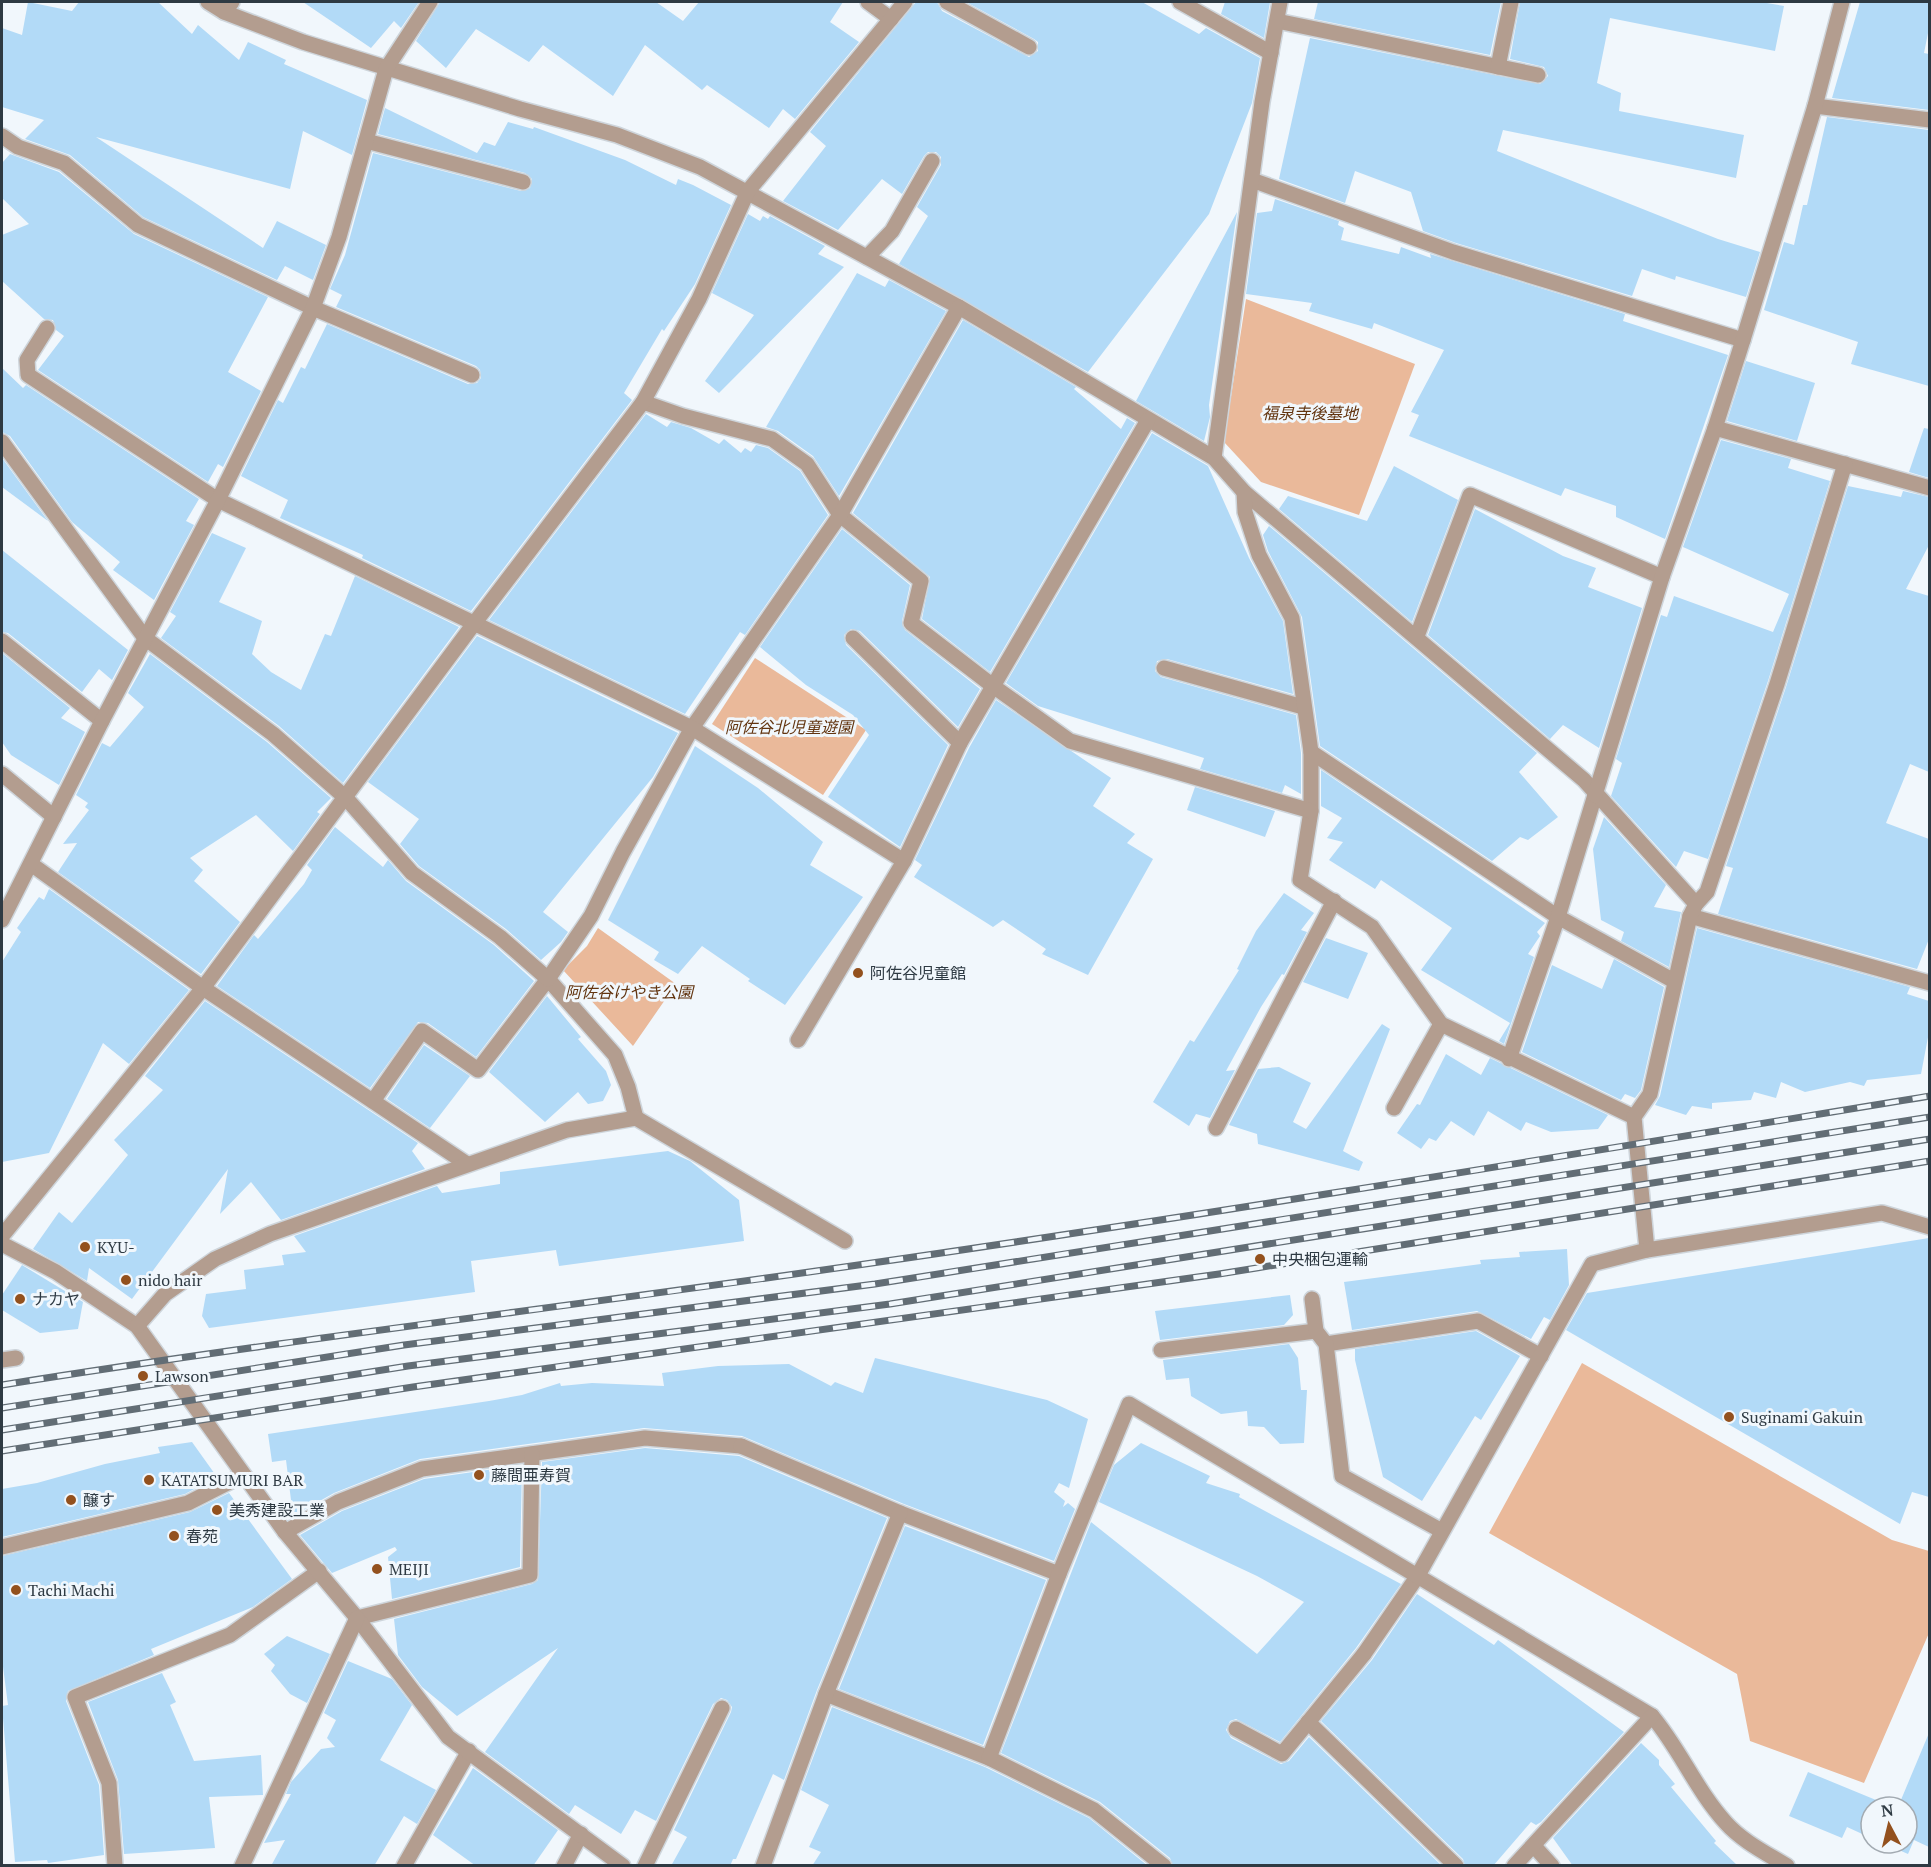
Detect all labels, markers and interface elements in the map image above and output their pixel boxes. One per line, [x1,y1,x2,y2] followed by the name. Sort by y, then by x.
[1262,402,1360,424] park label: 福泉寺後墓地
[725,716,855,738] park label: 阿佐谷北児童遊園
[870,962,966,984] place label: 阿佐谷児童館
[851,966,865,980] marker: 阿佐谷児童館
[565,981,695,1003] park label: 阿佐谷けやき公園
[97,1236,135,1258] place label: KYU-
[78,1240,92,1254] marker: KYU-
[1272,1248,1368,1270] place label: 中央梱包運輸
[1253,1252,1267,1266] marker: 中央梱包運輸
[138,1269,203,1291] place label: nido hair
[119,1273,133,1287] marker: nido hair
[32,1288,80,1310] place label: ナカヤ
[13,1292,27,1306] marker: ナカヤ
[155,1365,209,1387] place label: Lawson
[136,1369,150,1383] marker: Lawson
[1741,1406,1863,1428] place label: Suginami Gakuin
[1722,1410,1736,1424] marker: Suginami Gakuin
[491,1464,571,1486] place label: 藤間亜寿賀
[472,1468,486,1482] marker: 藤間亜寿賀
[161,1469,304,1491] place label: KATATSUMURI BAR
[142,1473,156,1487] marker: KATATSUMURI BAR
[83,1489,115,1511] place label: 醸す
[64,1493,78,1507] marker: 醸す
[229,1499,325,1521] place label: 美秀建設工業
[210,1503,224,1517] marker: 美秀建設工業
[186,1525,218,1547] place label: 春苑
[167,1529,181,1543] marker: 春苑
[389,1558,429,1580] place label: MEIJI
[370,1562,384,1576] marker: MEIJI
[28,1579,115,1601] place label: Tachi Machi
[9,1583,23,1597] marker: Tachi Machi
[1859,1795,1919,1855] north arrow
[1880,1798,1895,1822] text: N

